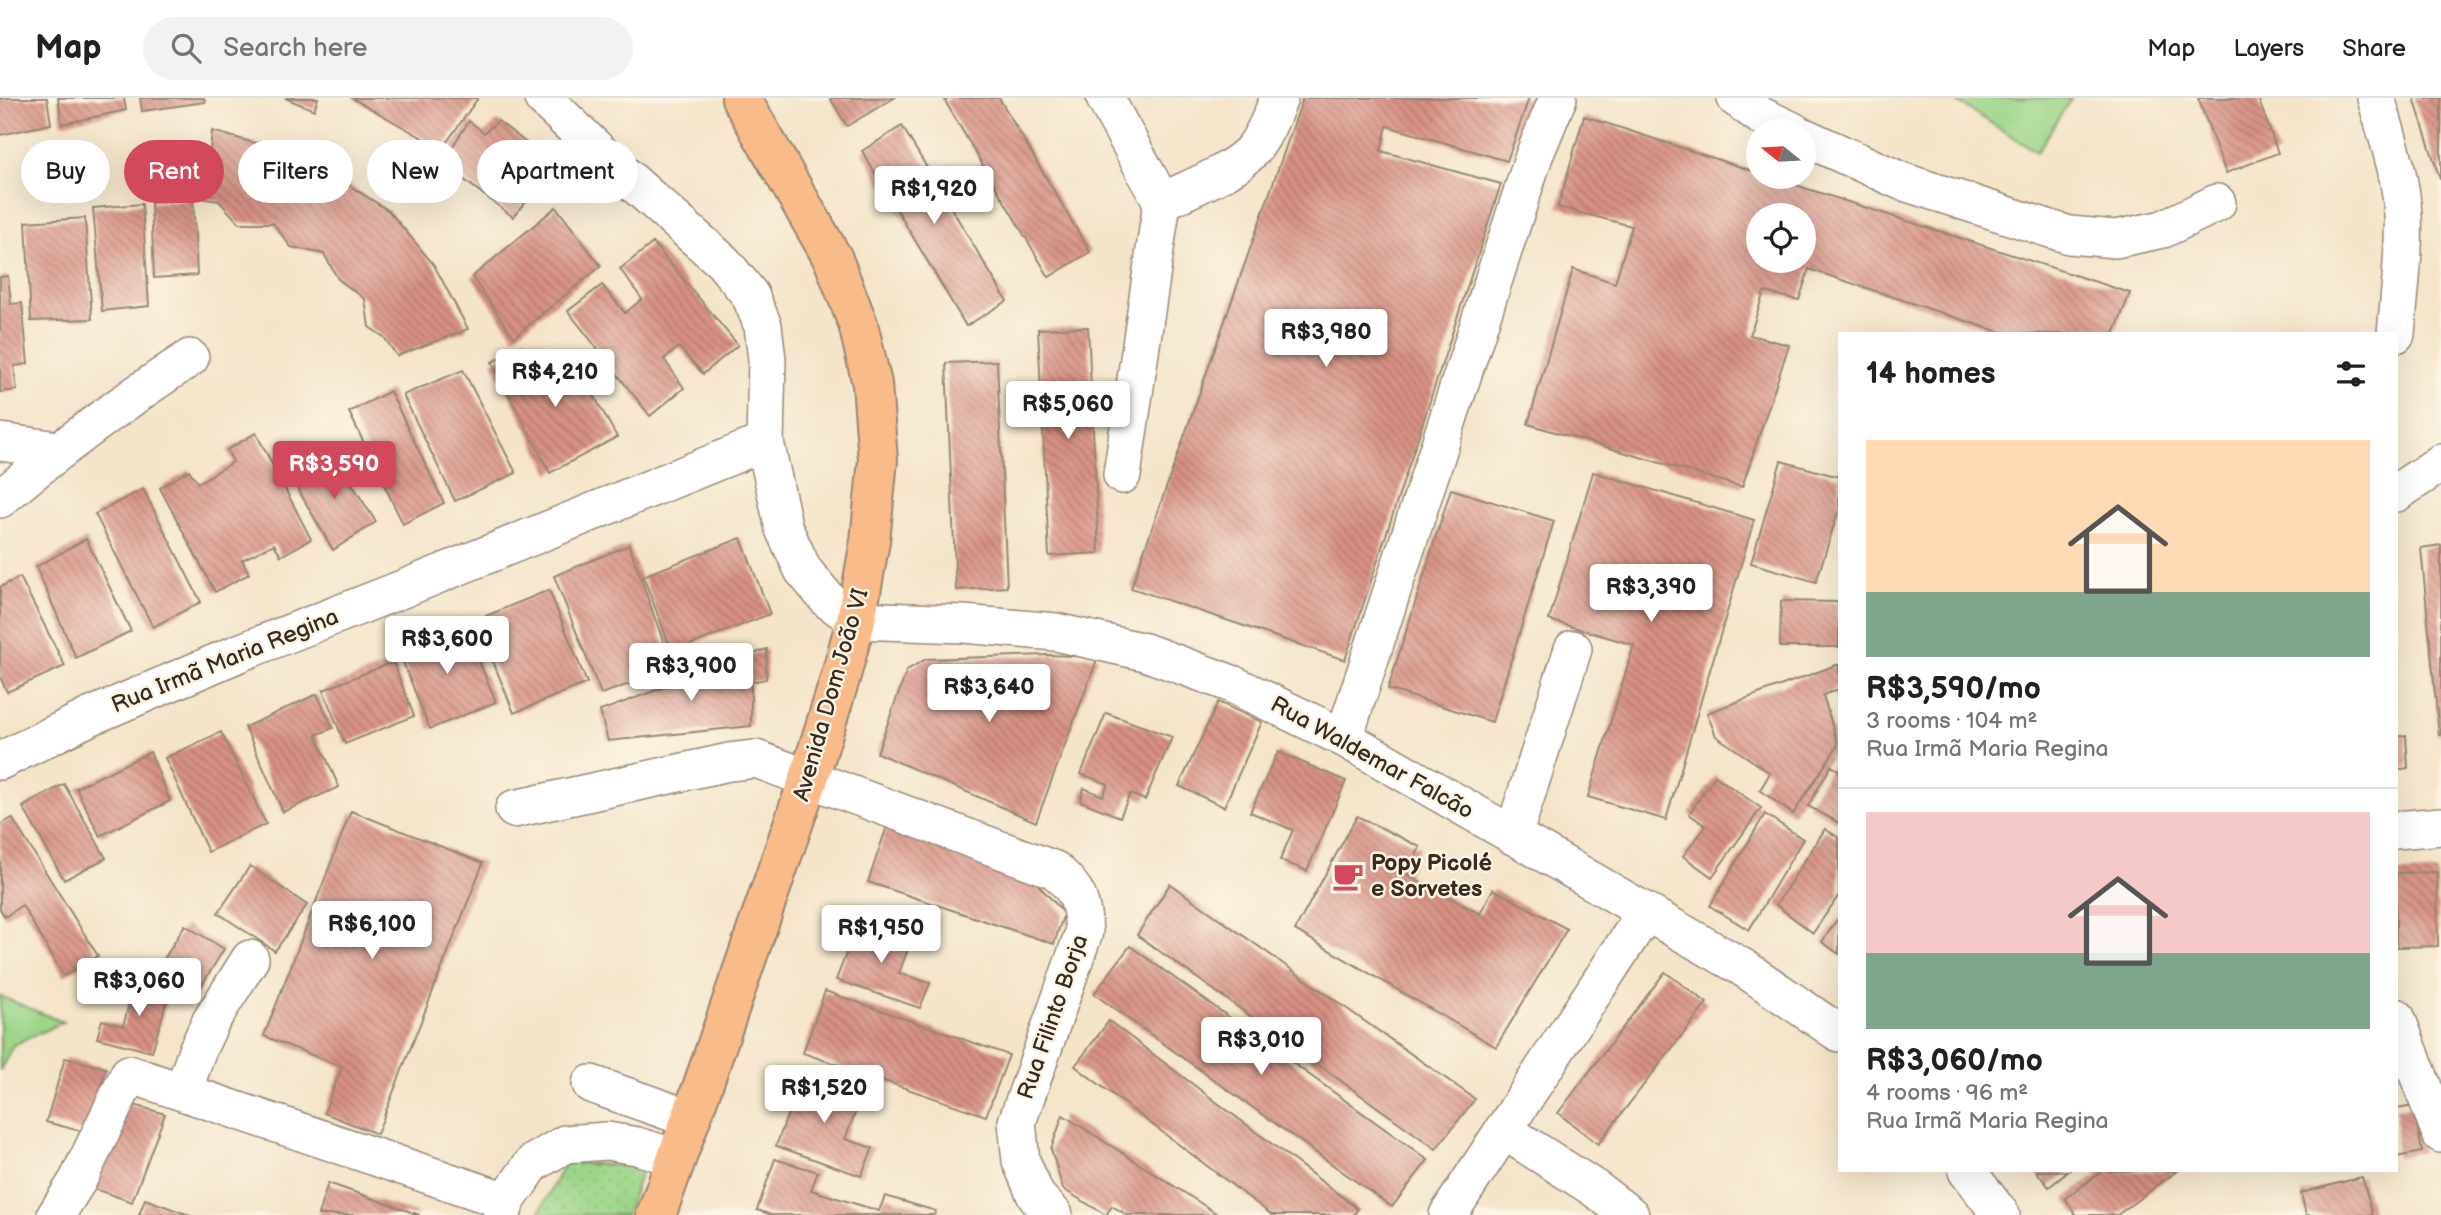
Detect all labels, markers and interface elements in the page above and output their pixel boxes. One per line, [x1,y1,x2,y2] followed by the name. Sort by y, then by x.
[143,17,633,80] search box
[35,28,101,68] text: Map
[167,29,205,67] icon: search
[223,33,367,64] text: Search here
[2147,34,2195,63] text: Map
[2233,34,2304,63] text: Layers
[2342,34,2406,63] text: Share
[1746,119,1816,189] north arrow
[1746,119,1816,273] map controls
[21,140,110,203] chip: Buy
[124,140,224,203] chip: Rent
[238,140,353,203] chip: Filters
[367,140,463,203] chip: New
[477,140,638,203] chip: Apartment
[869,166,999,226] pin: R$1,920
[891,175,977,203] text: R$1,920
[1746,203,1816,273] button: locate
[1261,310,1391,369] pin: R$3,980
[1280,318,1372,346] text: R$3,980
[490,350,620,409] pin: R$4,210
[2332,355,2370,393] icon: filters
[1866,356,1995,392] text: 14 homes
[512,358,598,386] text: R$4,210
[1003,382,1133,441] pin: R$5,060
[1022,390,1114,418] text: R$5,060
[269,442,399,501] pin: R$3,590
[289,450,379,478] text: R$3,590
[2055,486,2181,612] icon: home
[1586,564,1716,624] pin: R$3,390
[1606,573,1696,601] text: R$3,390
[787,585,875,805] street label: Avenida Dom João VI
[107,603,343,719] street label: Rua Irmã Maria Regina
[382,616,512,676] pin: R$3,600
[401,625,493,653] text: R$3,600
[626,644,756,703] pin: R$3,900
[645,652,737,680] text: R$3,900
[924,664,1054,724] pin: R$3,640
[1866,671,2041,707] text: R$3,590/mo
[943,673,1035,701] text: R$3,640
[1266,690,1478,826] street label: Rua Waldemar Falcão
[1866,707,2037,735] text: 3 rooms · 104 m²
[1866,735,2109,763] text: Rua Irmã Maria Regina
[1371,849,1492,903] place label: Popy Picolé e Sorvetes
[2055,858,2181,984] icon: home
[1331,859,1365,893] cafe icon: Popy Picolé e Sorvetes
[307,902,437,961] pin: R$6,100
[816,906,946,965] pin: R$1,950
[328,910,416,938] text: R$6,100
[838,914,924,942] text: R$1,950
[1012,931,1094,1103] street label: Rua Filinto Borja
[74,958,204,1018] pin: R$3,060
[93,967,185,995] text: R$3,060
[1196,1018,1326,1077] pin: R$3,010
[1217,1026,1305,1054] text: R$3,010
[1866,1043,2043,1079] text: R$3,060/mo
[759,1066,889,1125] pin: R$1,520
[781,1074,867,1102] text: R$1,520
[1866,1079,2028,1107] text: 4 rooms · 96 m²
[1866,1107,2109,1135] text: Rua Irmã Maria Regina

